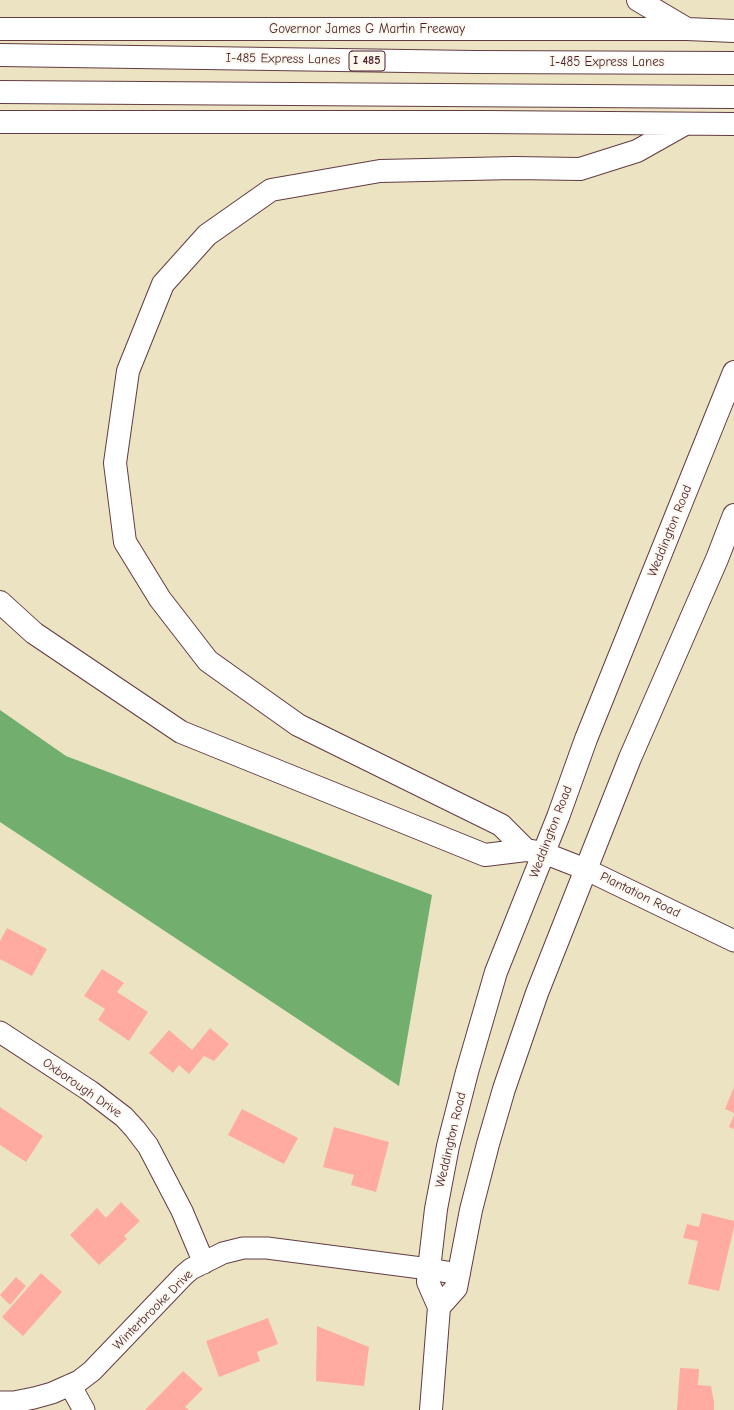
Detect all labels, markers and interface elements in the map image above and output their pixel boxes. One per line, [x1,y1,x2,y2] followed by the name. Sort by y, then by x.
[269,21,465,37] street label: Governor James G Martin Freeway
[226,50,340,68] street label: I-485 Express Lanes
[349,51,385,71] road number: I 485
[550,54,664,70] street label: I-485 Express Lanes
[645,483,695,579] street label: Weddington Road
[526,784,576,880] street label: Weddington Road
[597,869,683,921] street label: Plantation Road
[39,1055,125,1121] street label: Oxborough Drive
[432,1091,470,1189] street label: Weddington Road
[110,1267,196,1353] street label: Winterbrooke Drive

